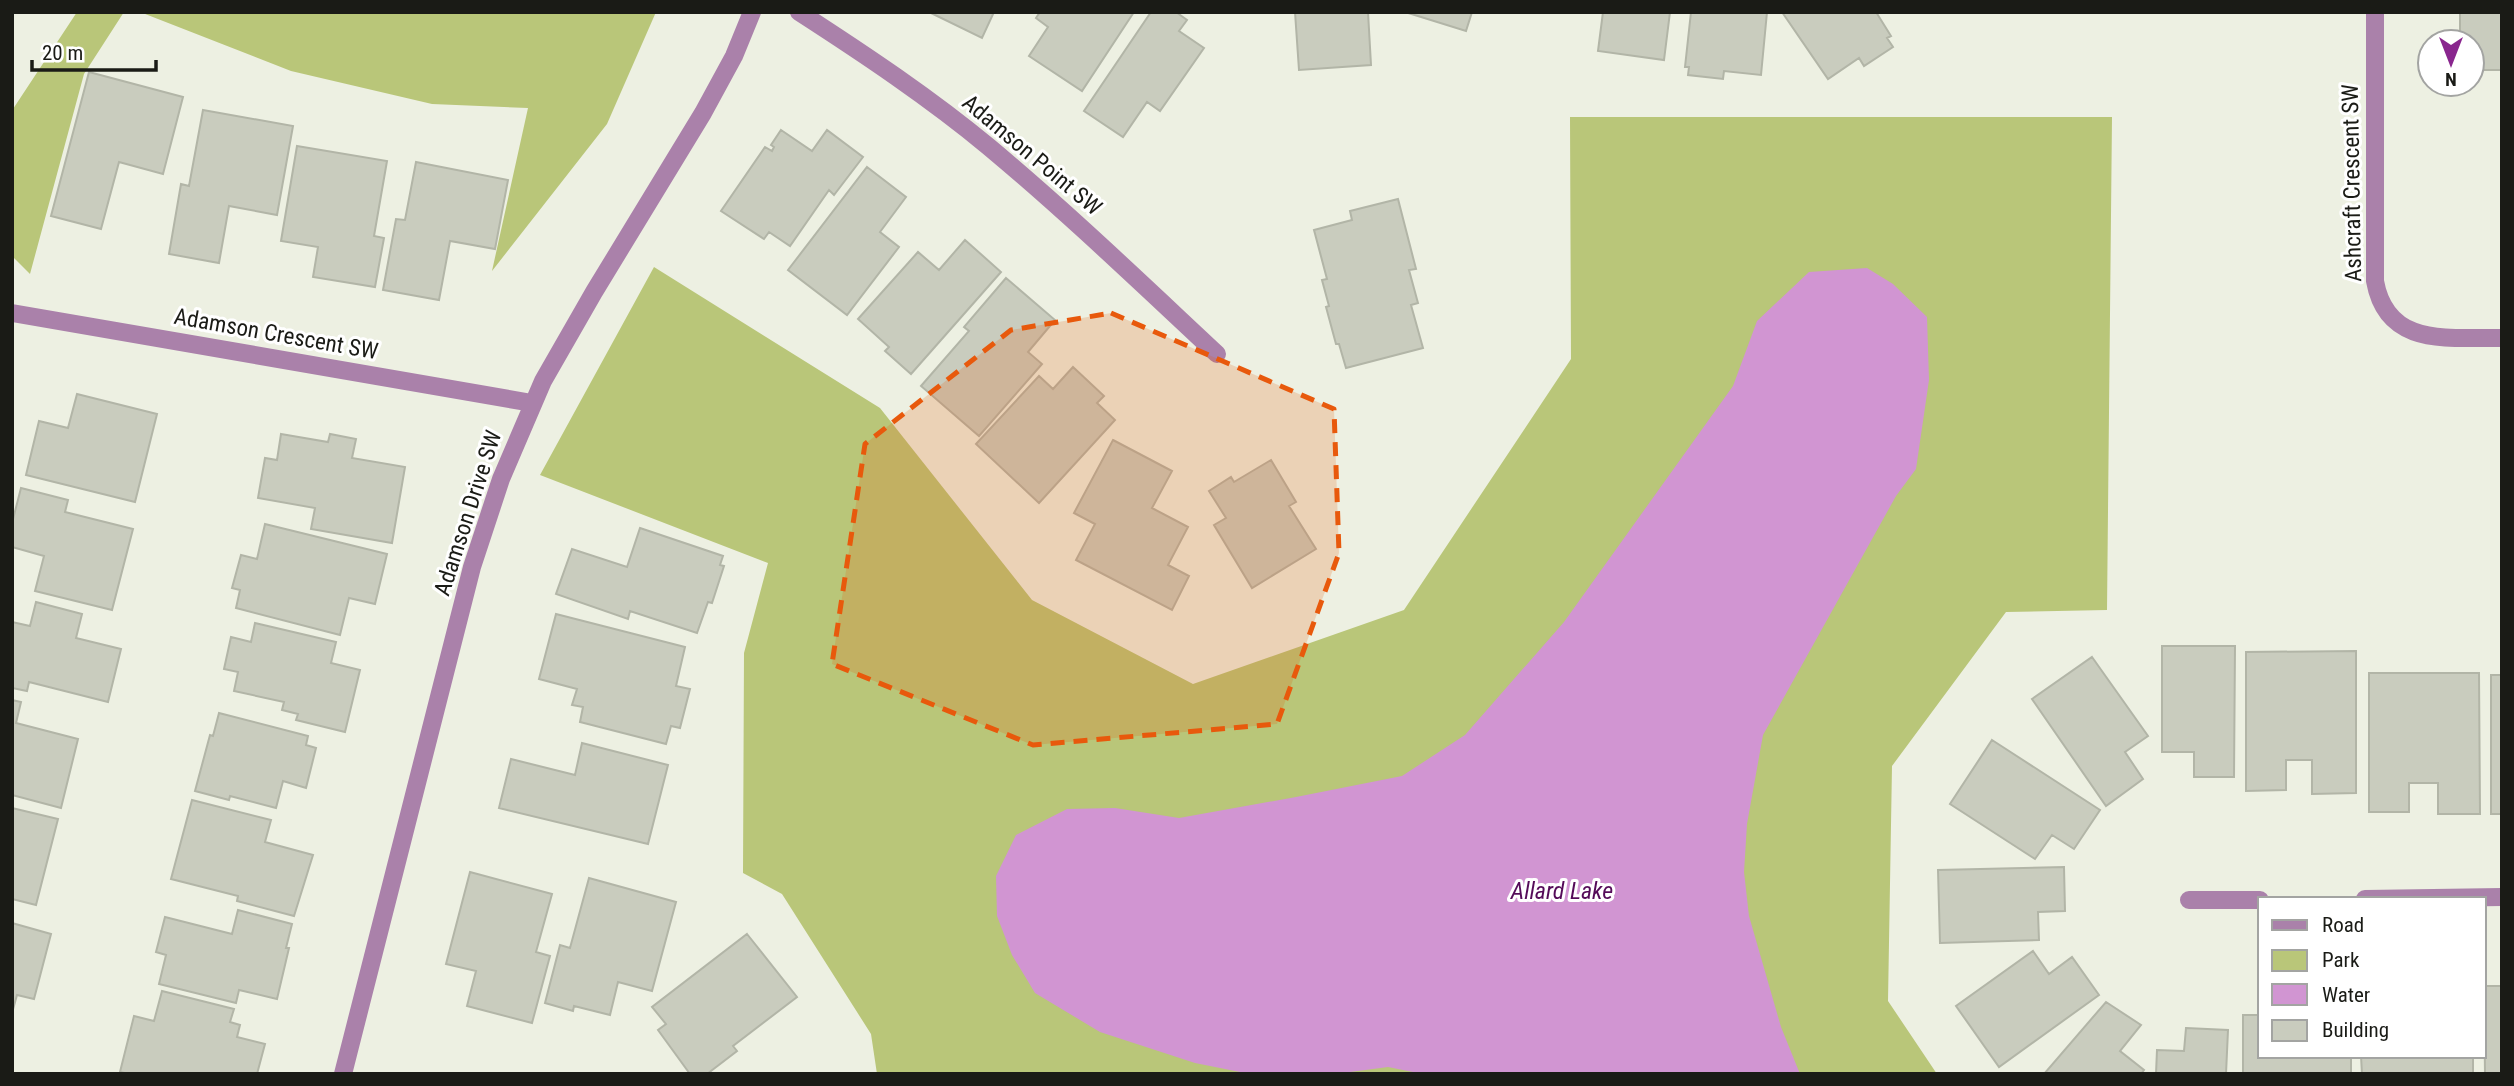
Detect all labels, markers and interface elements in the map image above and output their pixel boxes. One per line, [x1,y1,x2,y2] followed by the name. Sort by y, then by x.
[32,28,156,72] scale bar
[2416,28,2486,98] north arrow
[42,41,83,65] text: 20 m
[2445,68,2457,91] text: N
[2337,84,2367,282] street label: Ashcraft Crescent SW
[957,89,1107,221] street label: Adamson Point SW
[172,303,380,365] street label: Adamson Crescent SW
[429,427,507,599] street label: Adamson Drive SW
[1510,877,1613,905] water label: Allard Lake
[2258,897,2486,1058] legend
[2322,913,2364,937] text: Road
[2322,948,2360,972] text: Park
[2322,983,2370,1007] text: Water
[2322,1018,2389,1042] text: Building

